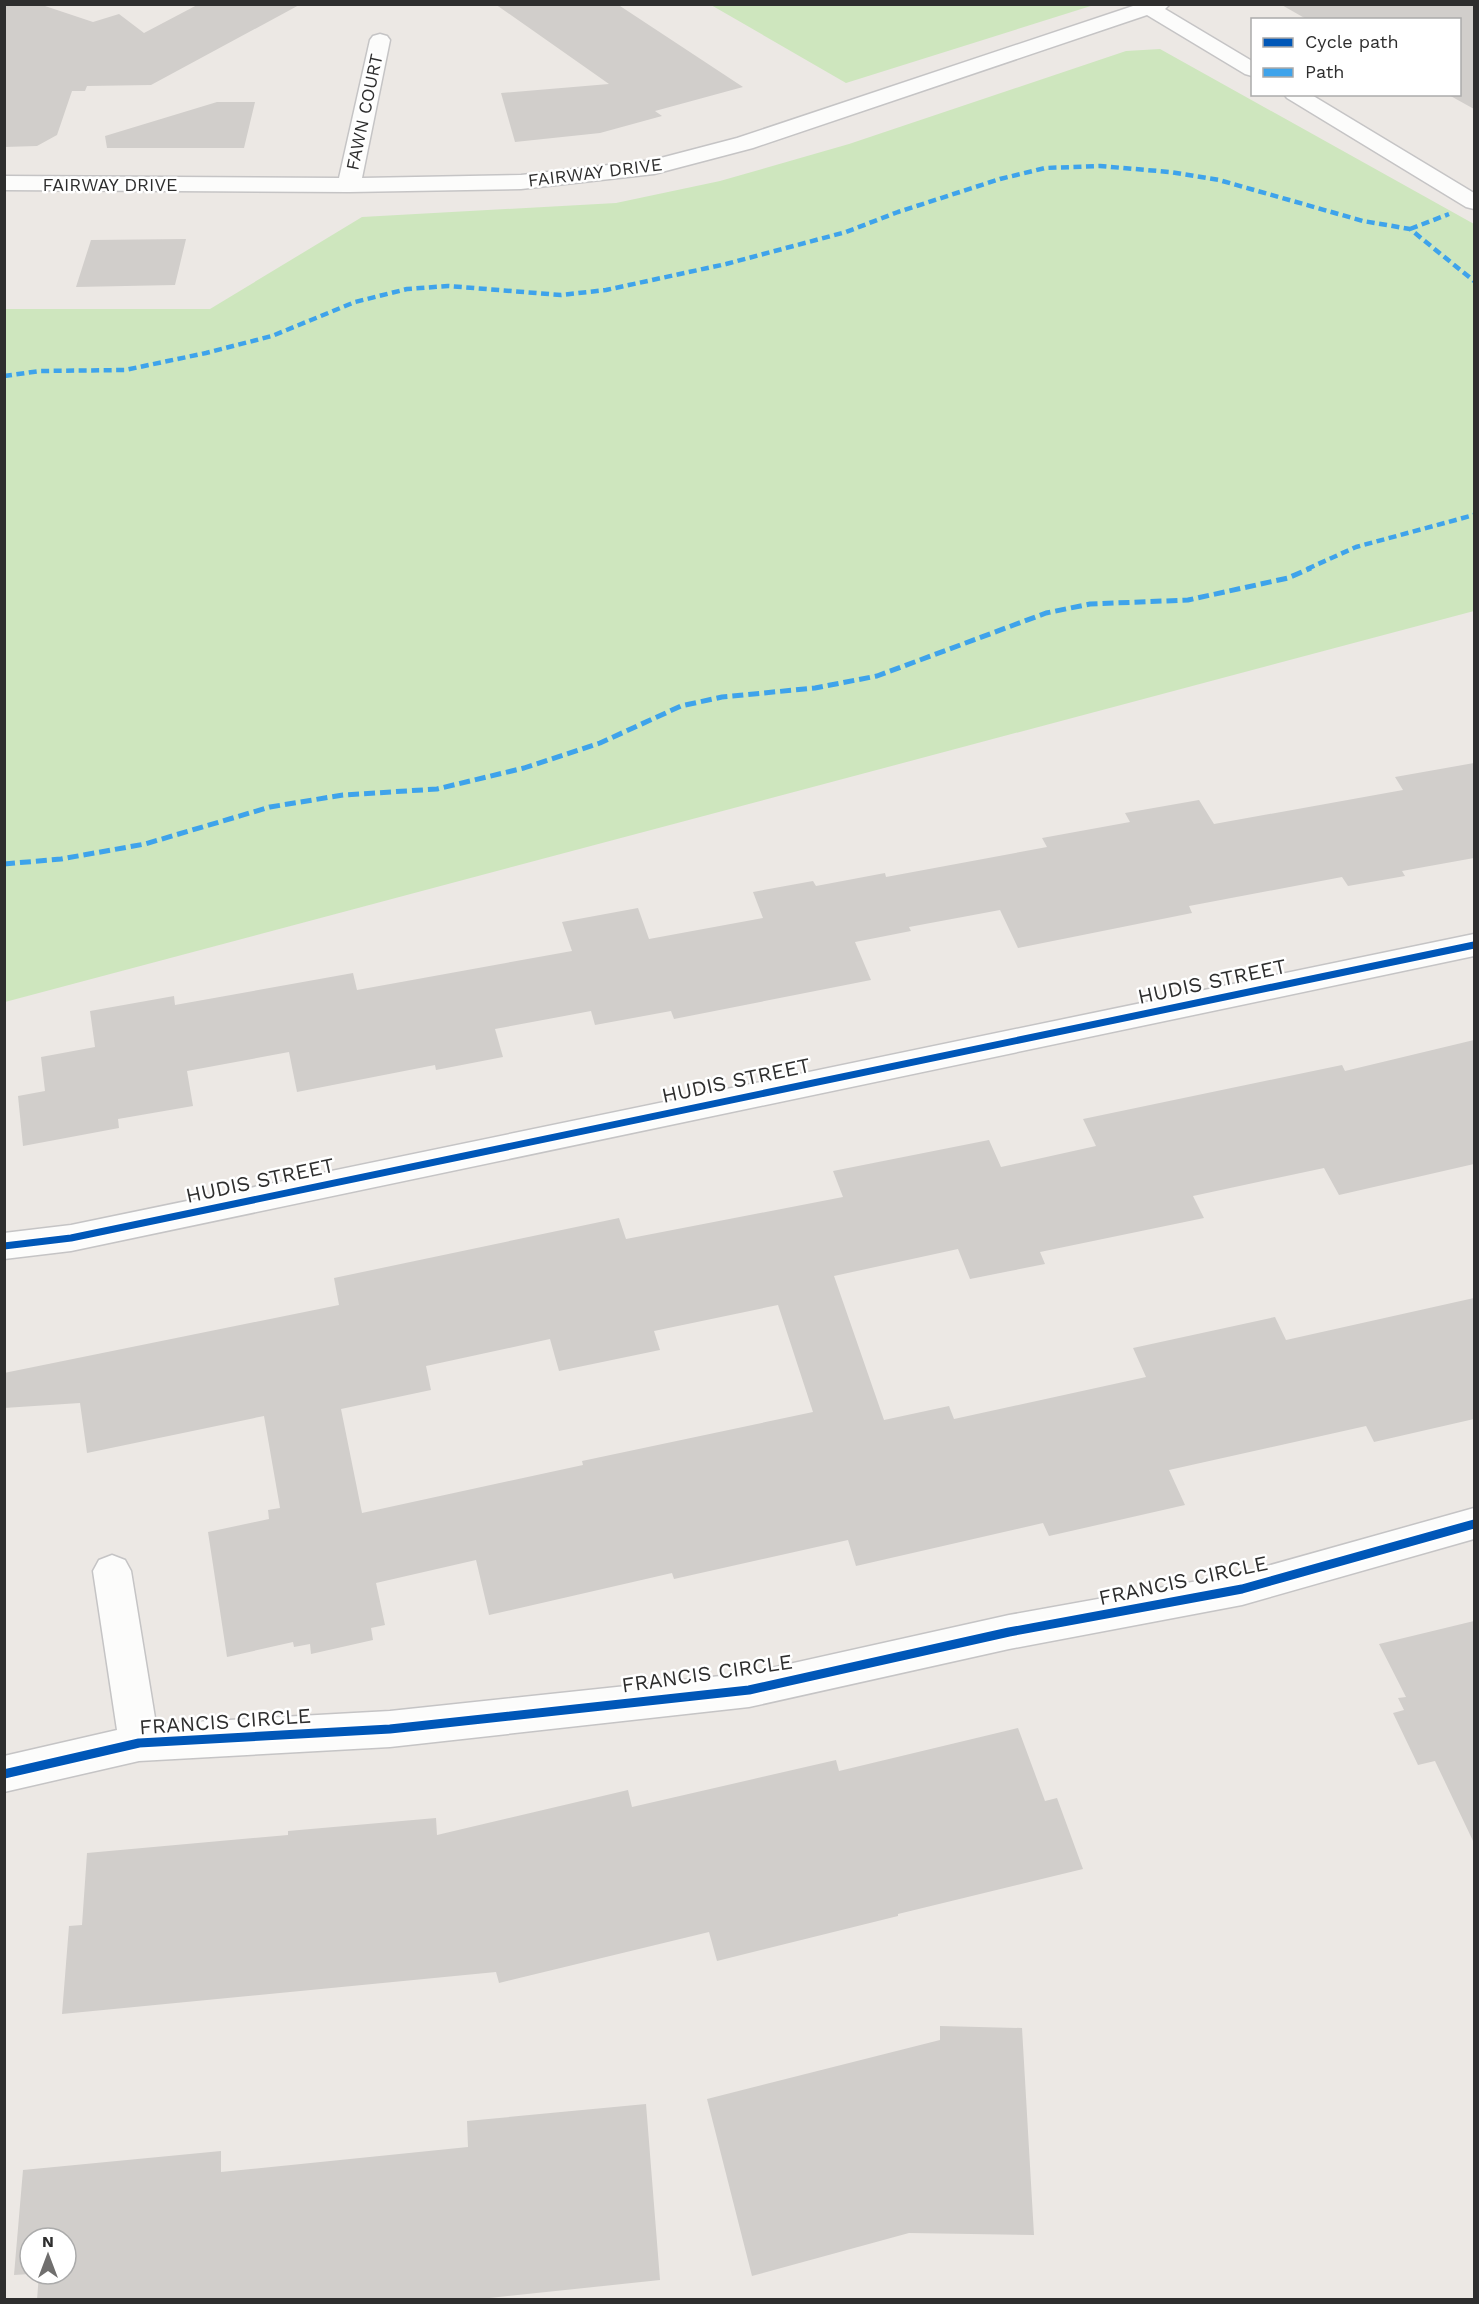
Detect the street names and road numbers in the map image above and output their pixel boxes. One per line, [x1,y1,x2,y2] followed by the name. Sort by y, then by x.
[341,52,387,172] street label: FAWN COURT
[527,153,663,191] street label: FAIRWAY DRIVE
[42,174,178,195] street label: FAIRWAY DRIVE
[1135,953,1289,1009] street label: HUDIS STREET
[659,1052,813,1108] street label: HUDIS STREET
[183,1152,337,1208] street label: HUDIS STREET
[1096,1550,1270,1610] street label: FRANCIS CIRCLE
[620,1649,794,1697] street label: FRANCIS CIRCLE
[138,1703,312,1739] street label: FRANCIS CIRCLE

